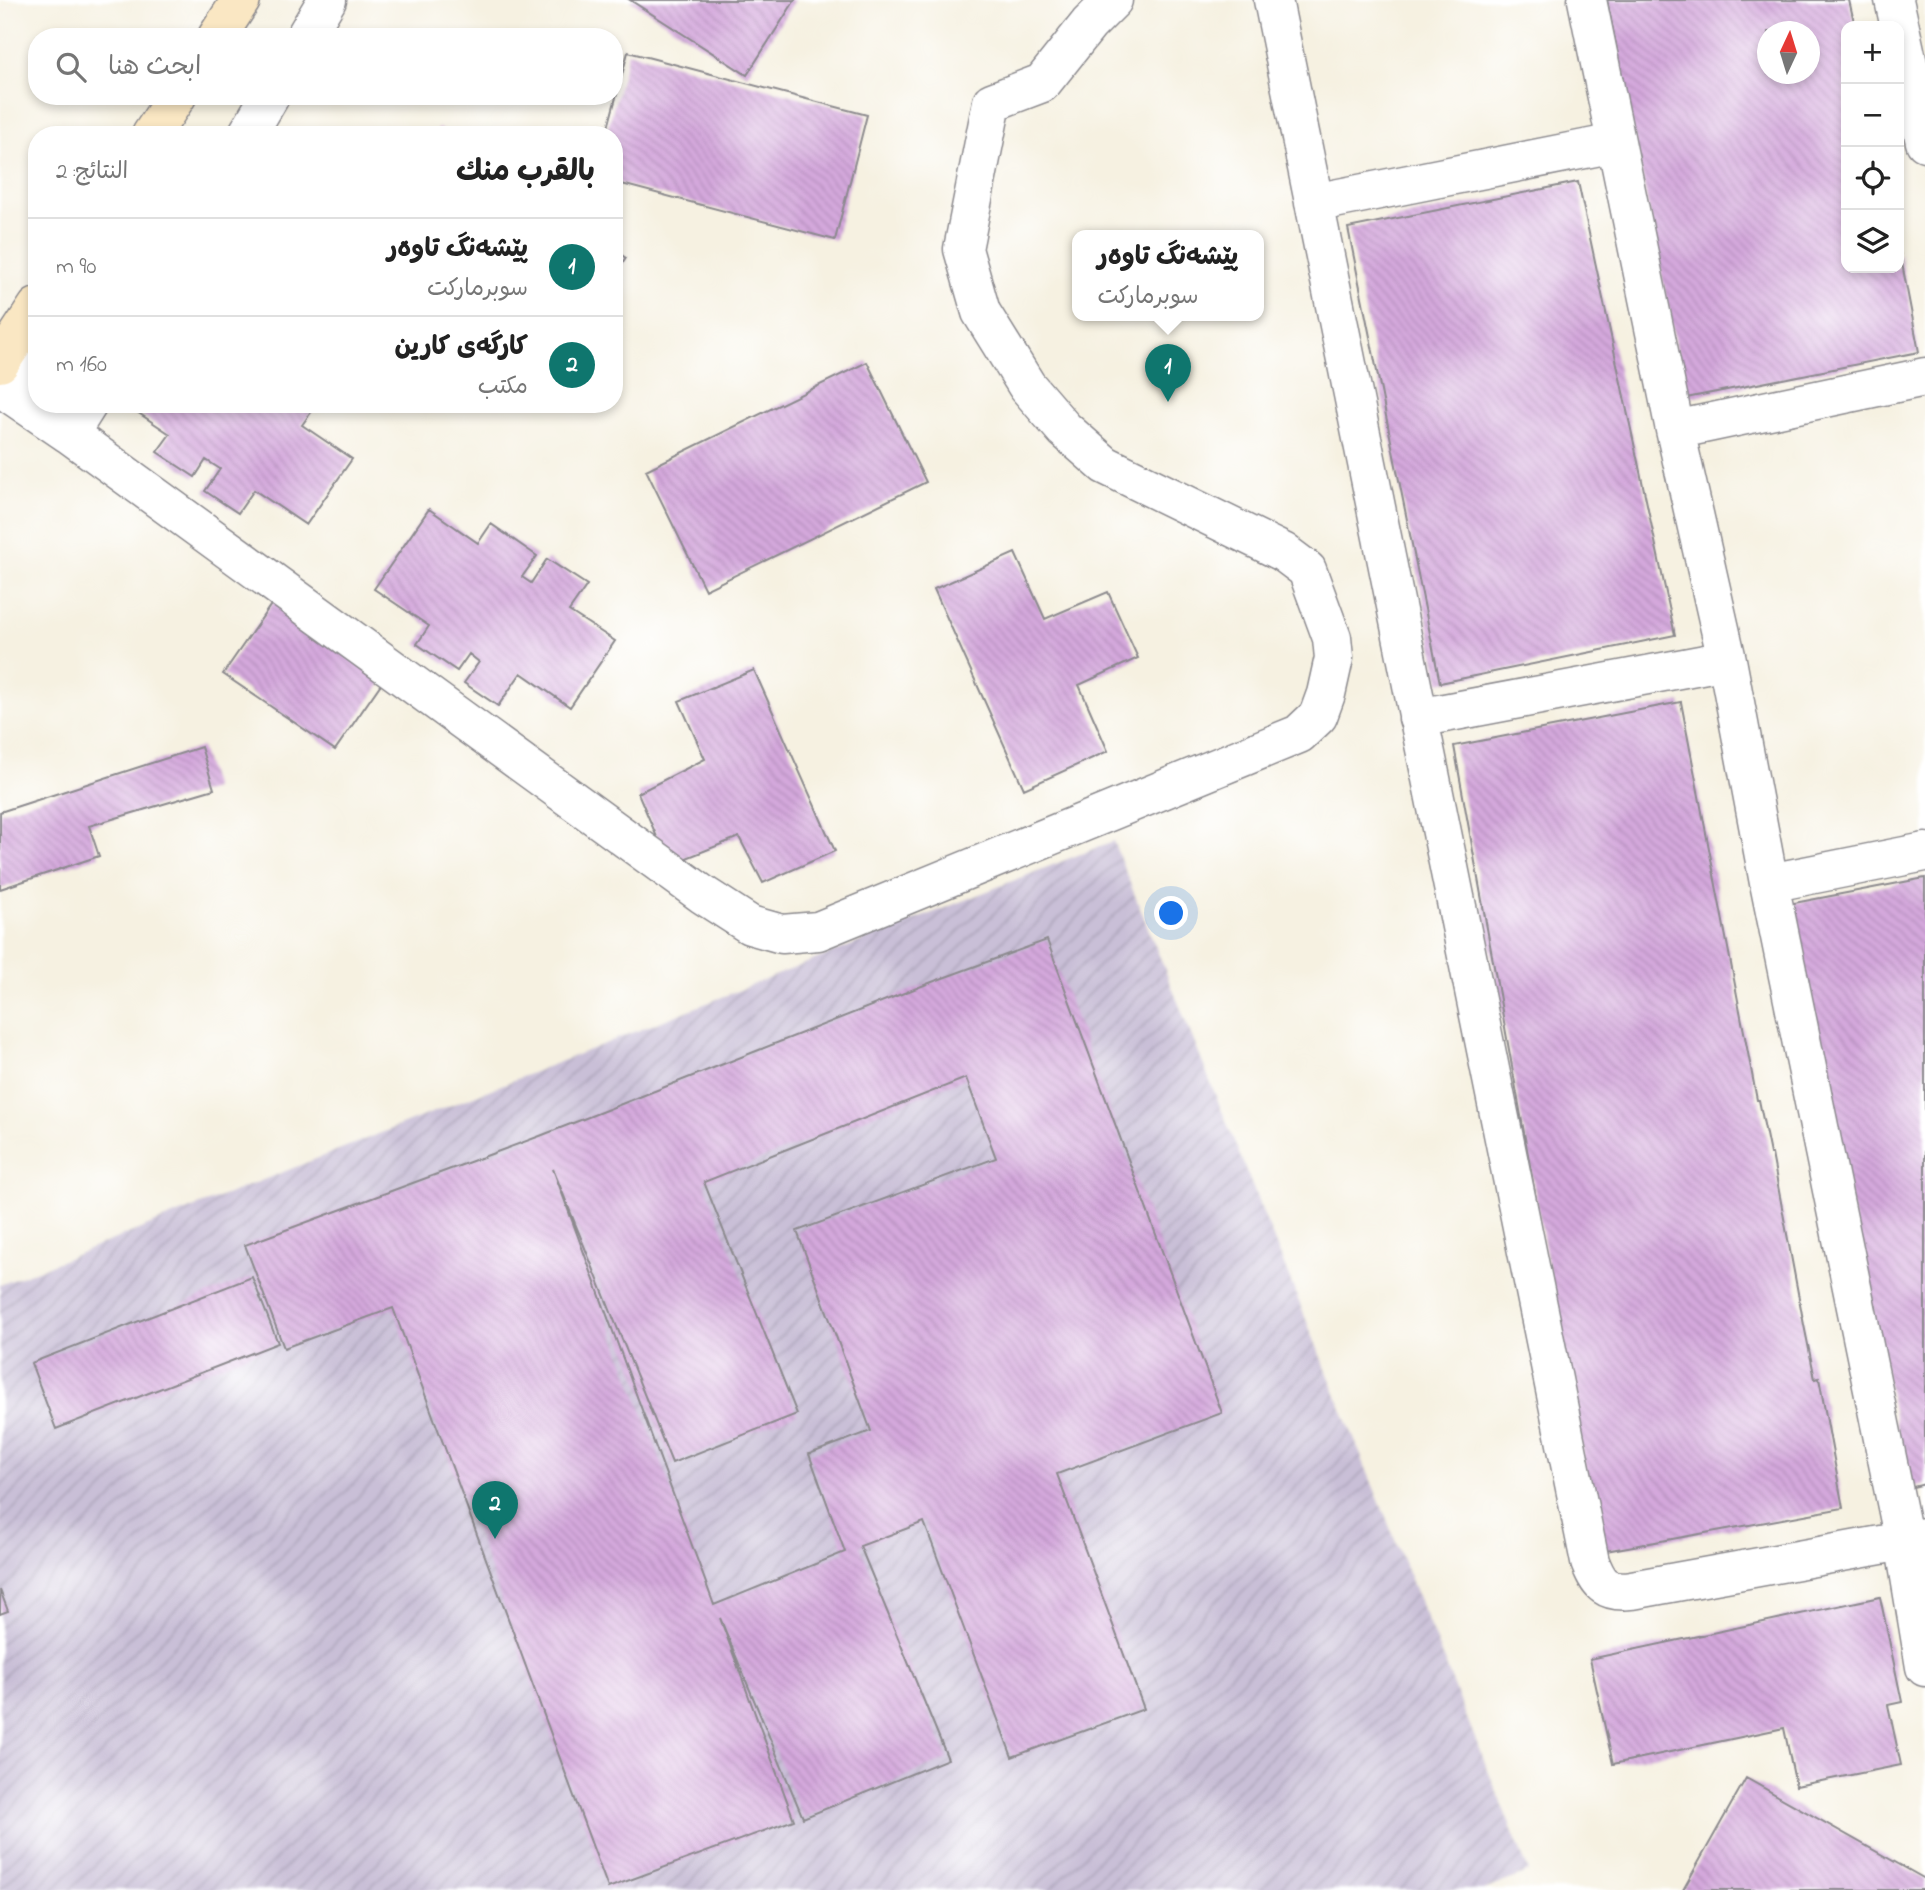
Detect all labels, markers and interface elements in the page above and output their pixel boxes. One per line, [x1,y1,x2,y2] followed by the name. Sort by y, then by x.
[1757,21,1820,84] north arrow
[1841,21,1904,273] map controls
[1841,21,1904,84] button: +
[28,28,623,105] search box
[52,48,90,86] icon: search
[108,49,201,87] text: ابحث هنا
[1841,84,1904,147] button: −
[1841,147,1904,210] button: locate
[456,151,595,195] text: بالقرب منك
[56,156,128,189] text: النتائج: 2
[1841,210,1904,273] button: layers
[1072,230,1264,321] popup
[387,231,528,269] text: پێشەنگ تاوەر
[1098,239,1238,277] text: پێشەنگ تاوەر
[56,251,96,284] text: 90 m
[568,251,576,284] text: 1
[427,273,528,306] text: سوبرماركت
[1098,281,1199,314] text: سوبرماركت
[395,329,528,367] text: کارگەی کارین
[1145,344,1191,402] pin: 1
[56,349,107,382] text: 160 m
[566,349,578,382] text: 2
[478,371,528,404] text: مكتب
[1154,896,1188,930] your location
[472,1481,518,1539] pin: 2

